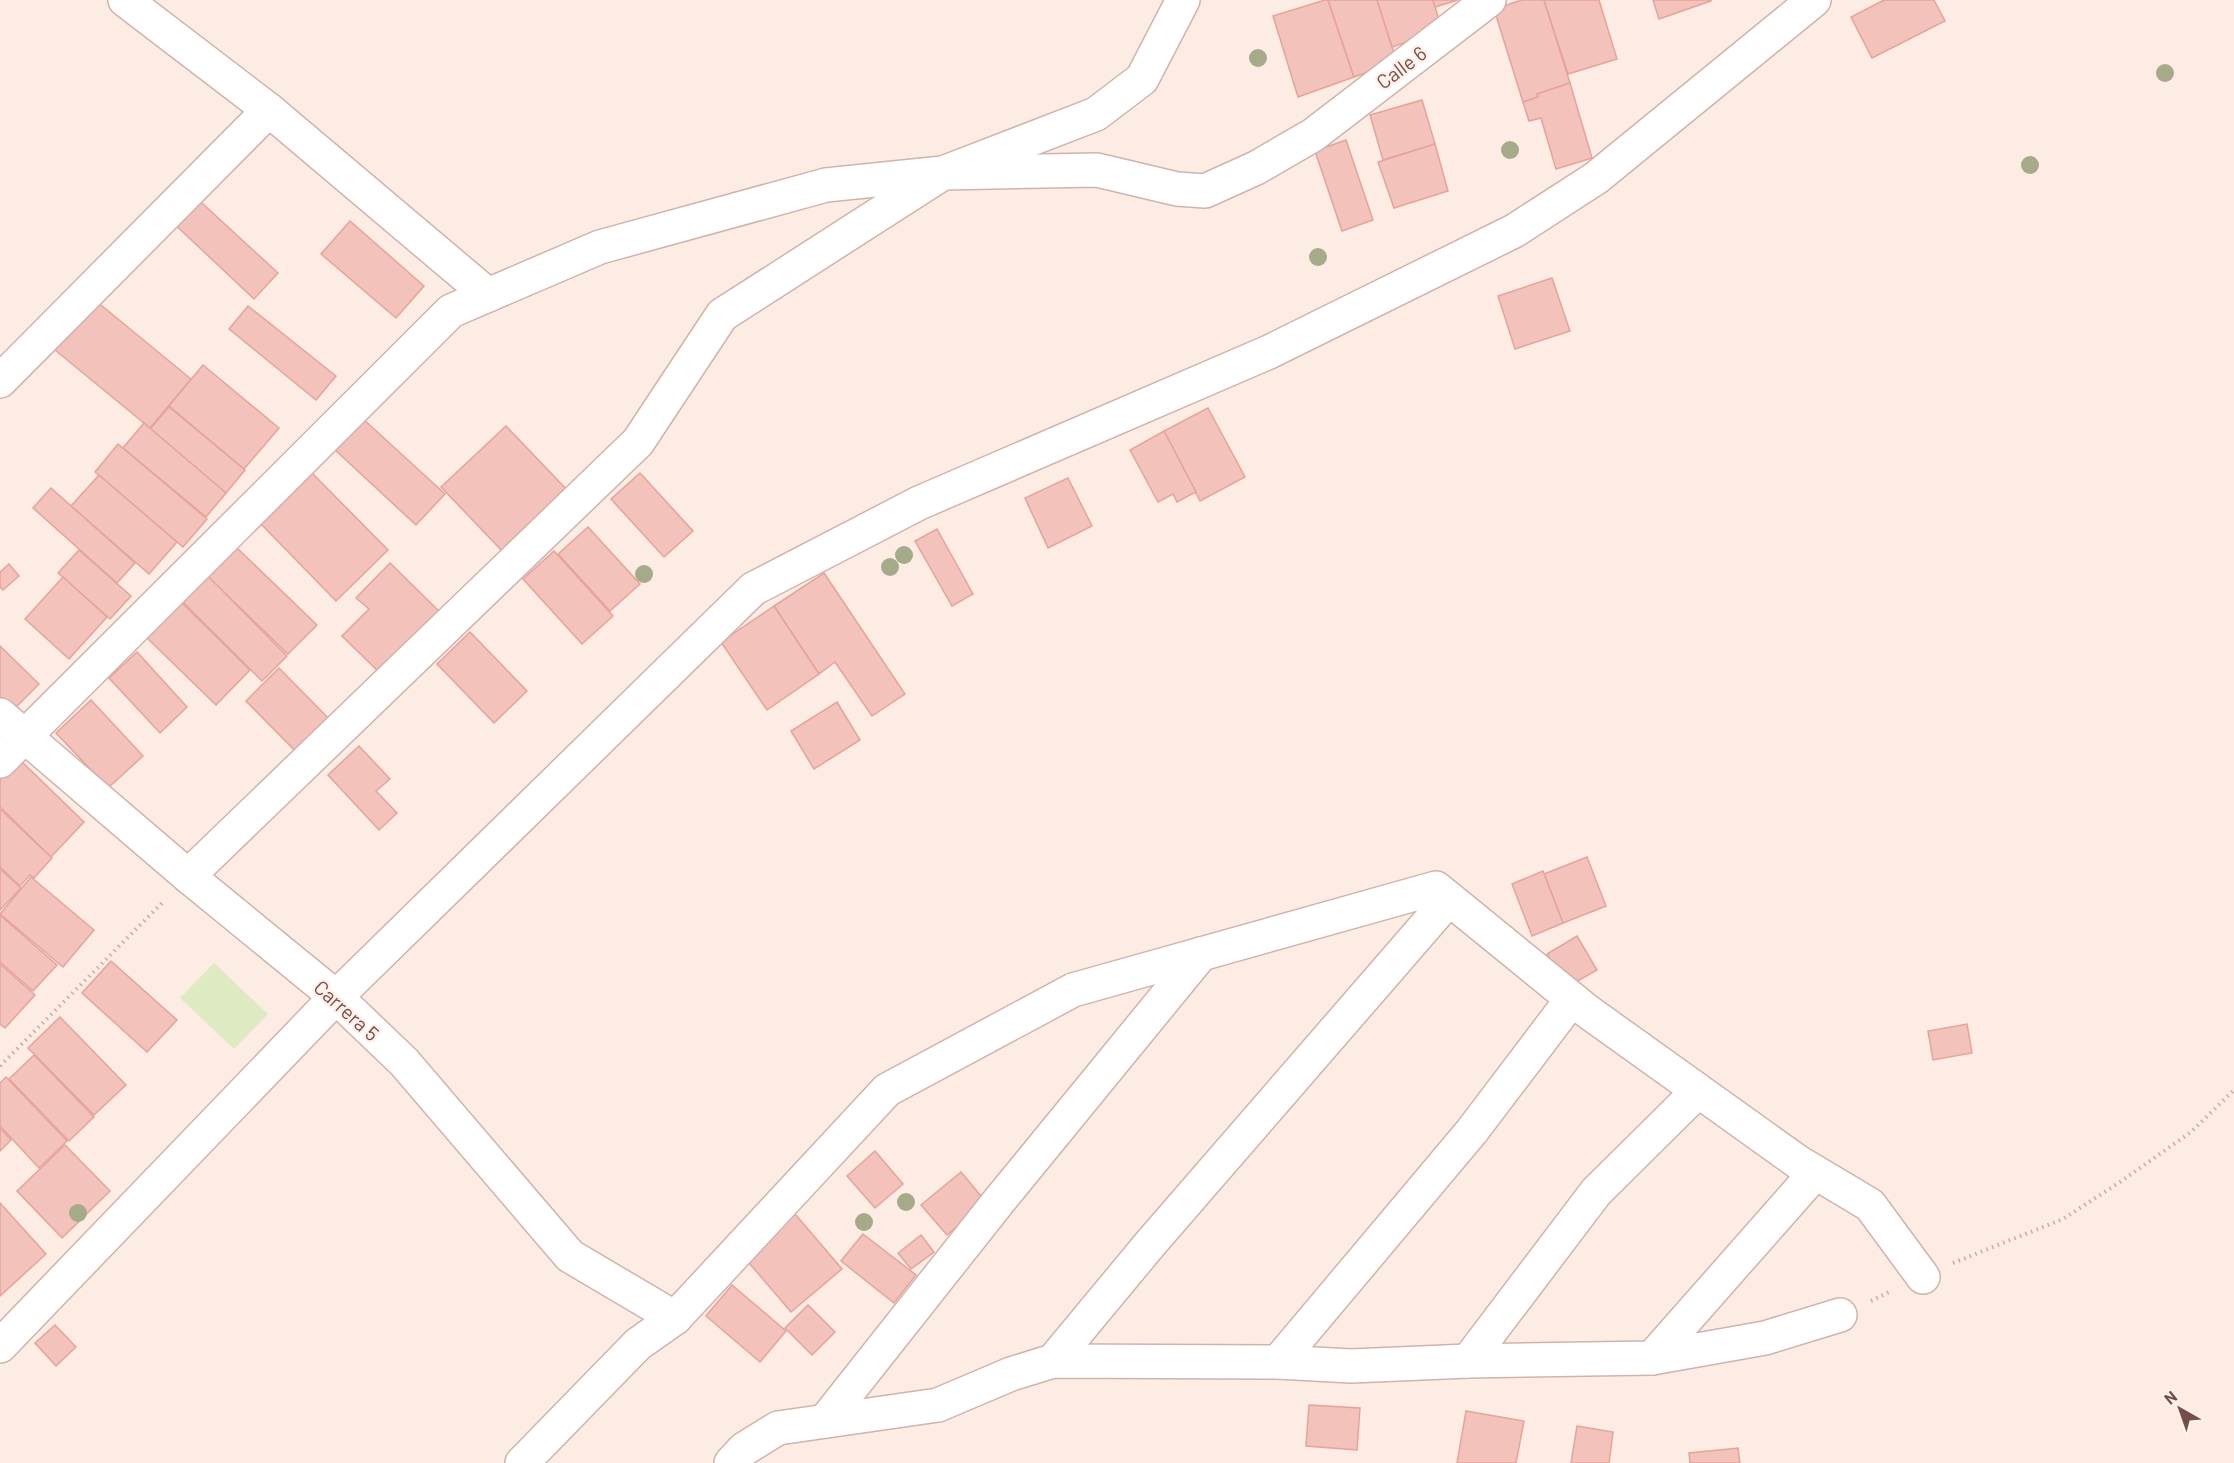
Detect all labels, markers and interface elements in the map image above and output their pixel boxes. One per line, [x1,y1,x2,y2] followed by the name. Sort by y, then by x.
[1371,40,1431,94] street label: Calle 6
[310,975,384,1045] street label: Carrera 5
[2150,1379,2210,1439] north arrow
[2160,1386,2180,1408] text: N

